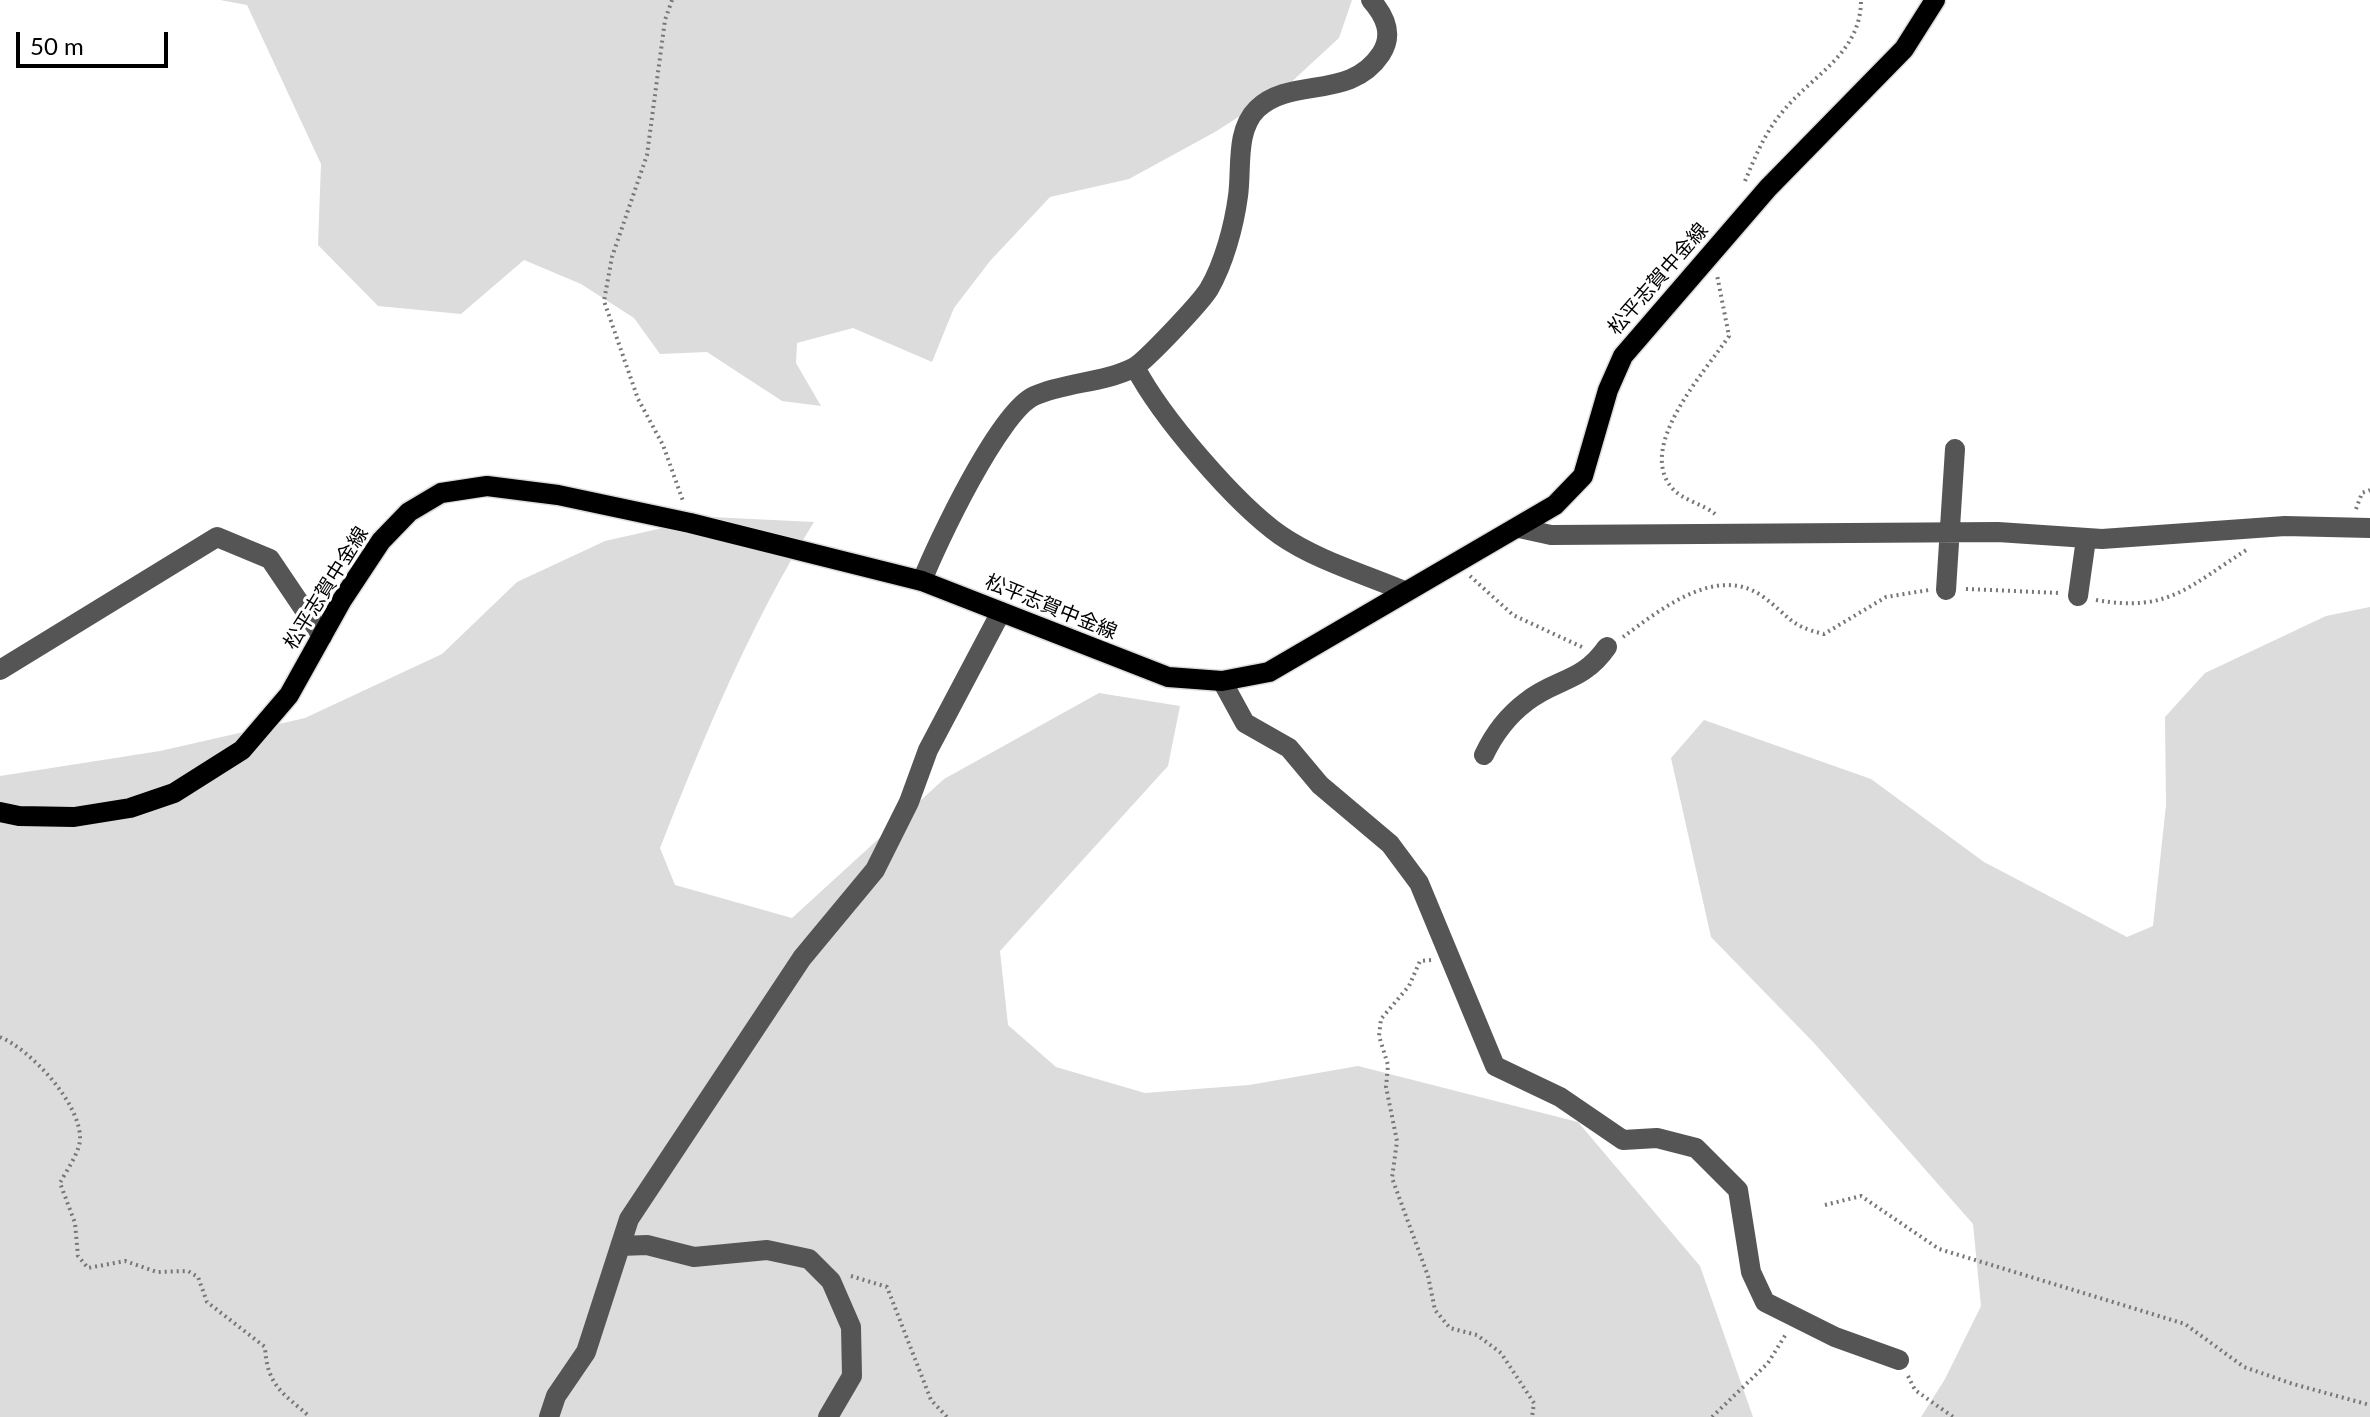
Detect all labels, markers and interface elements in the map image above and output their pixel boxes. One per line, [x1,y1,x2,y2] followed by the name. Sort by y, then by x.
[20,16,172,66] scale bar
[30,31,84,60] text: 50 m
[1603,218,1713,340] street label: 松平志賀中金線
[279,522,373,654] street label: 松平志賀中金線
[982,570,1120,644] street label: 松平志賀中金線

